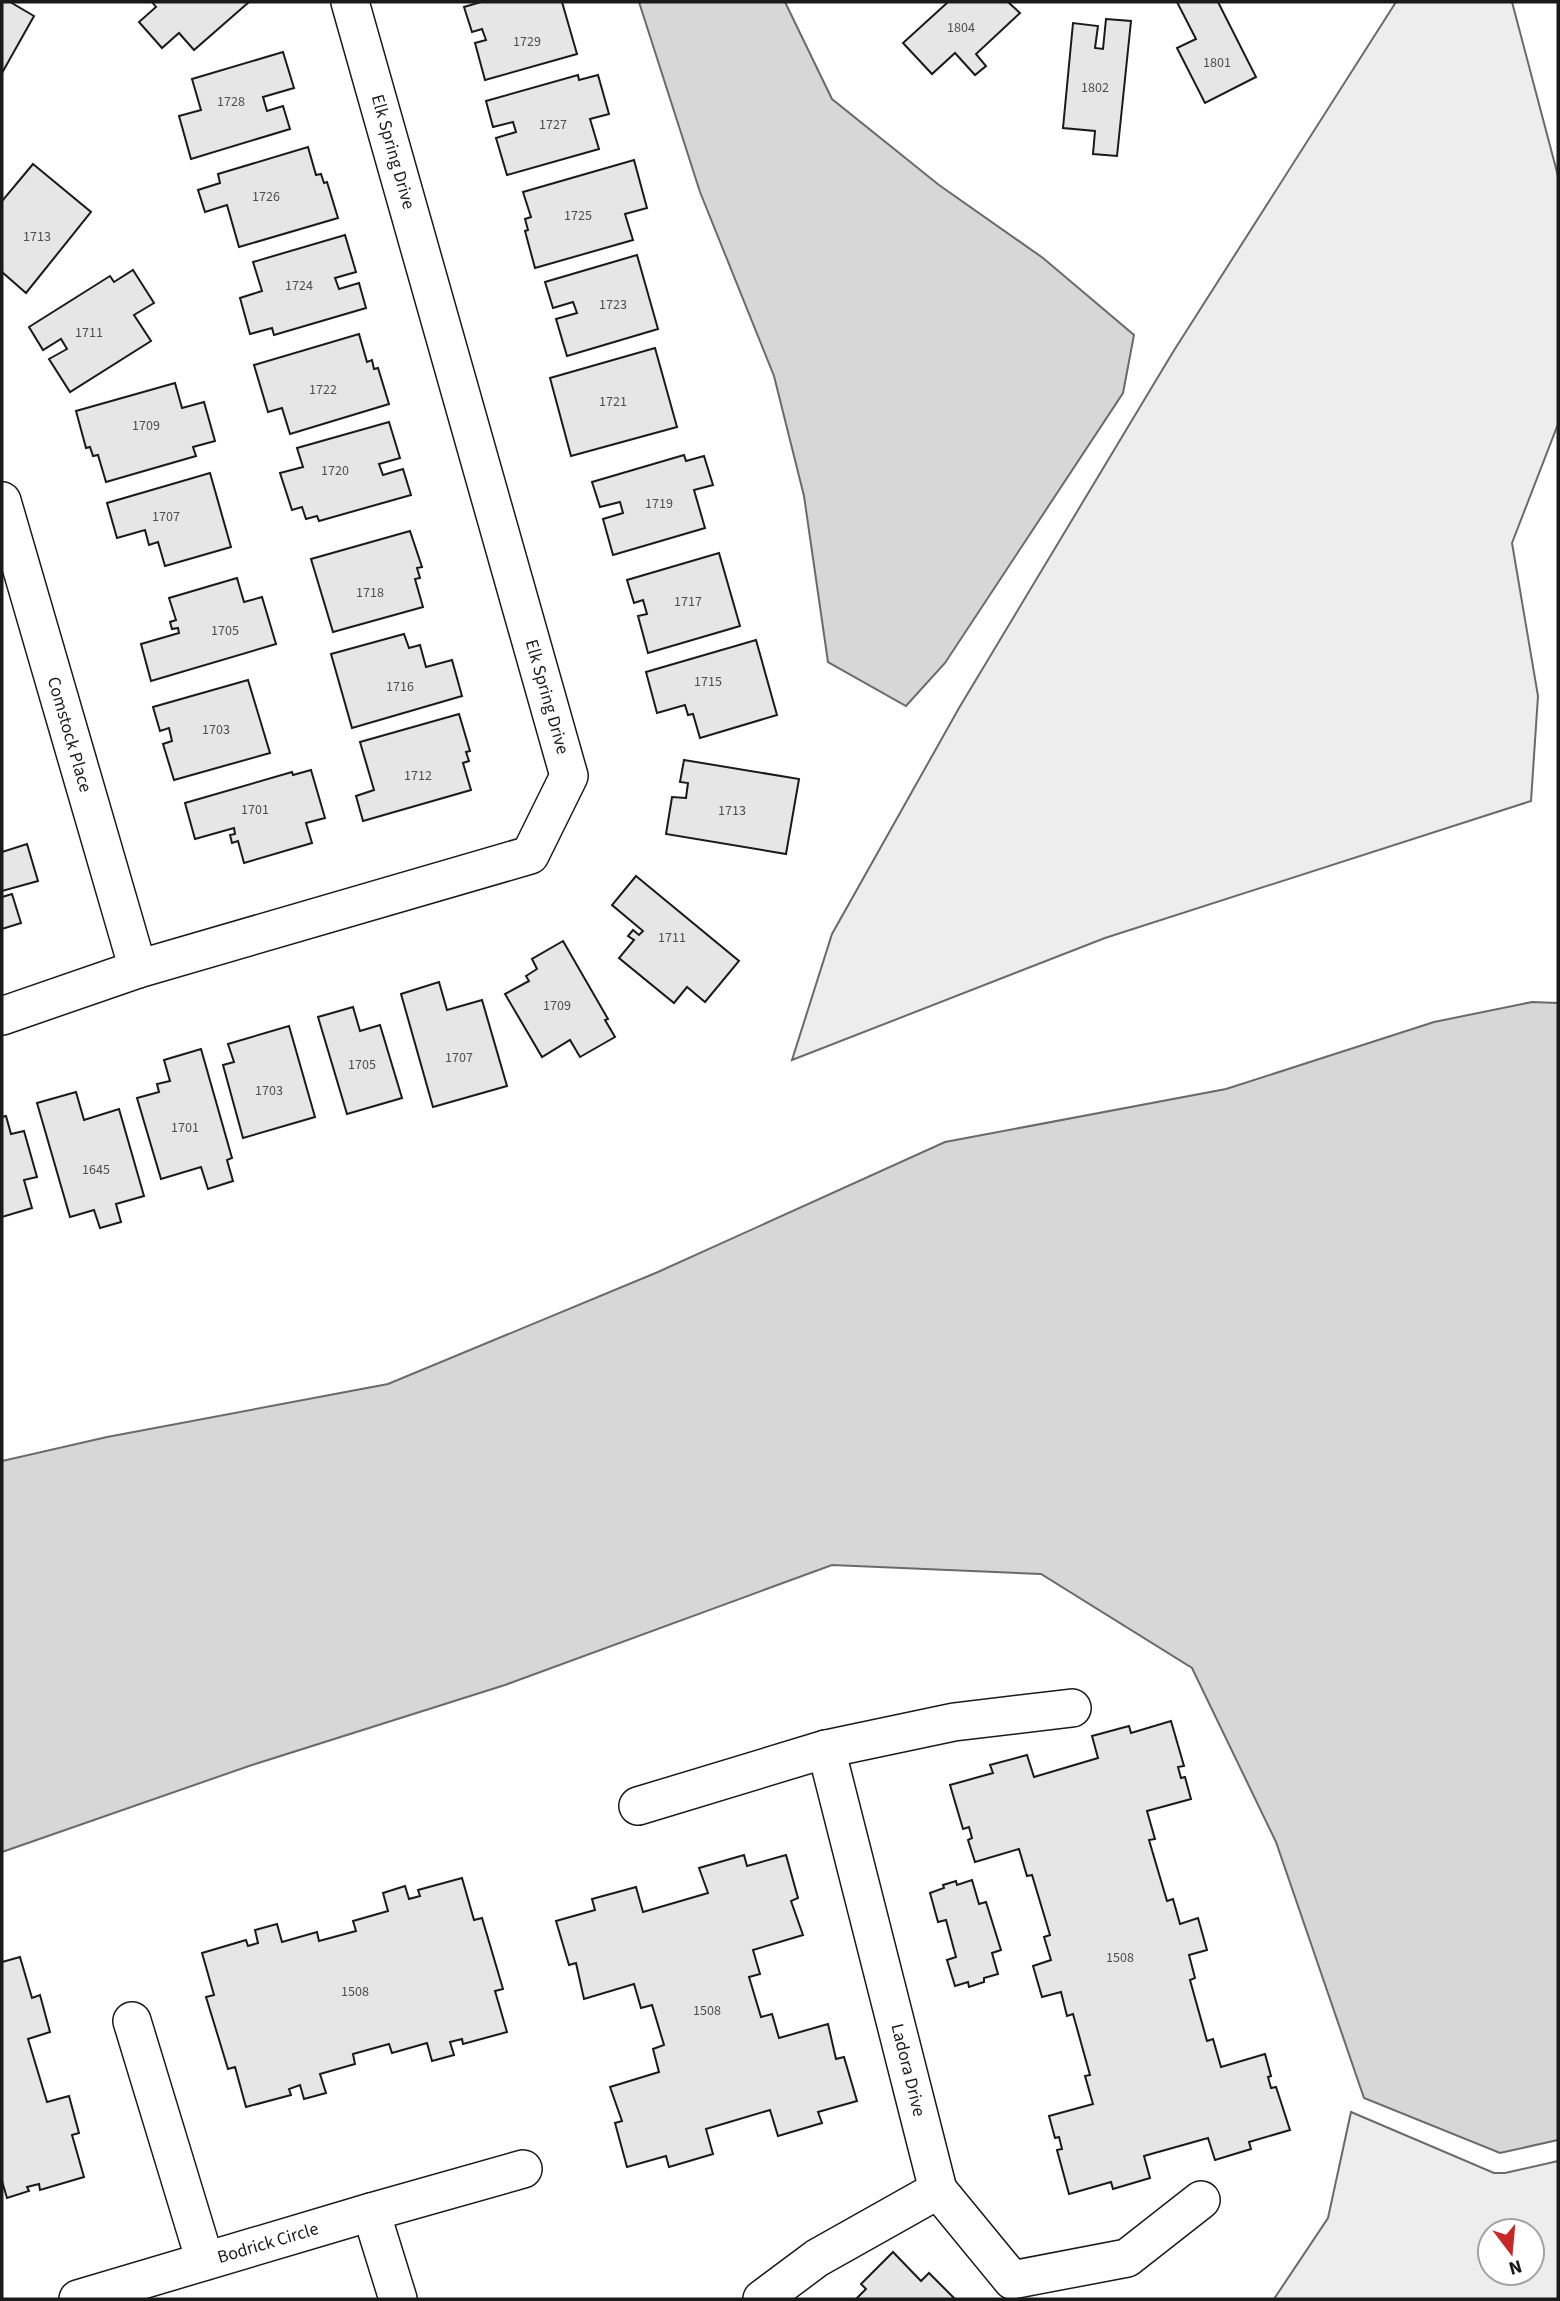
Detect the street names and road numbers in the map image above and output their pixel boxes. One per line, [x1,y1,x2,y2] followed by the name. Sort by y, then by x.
[365,92,421,212] street label: Elk Spring Drive
[519,637,575,757] street label: Elk Spring Drive
[41,674,98,795] street label: Comstock Place
[884,2021,932,2119] street label: Ladora Drive
[214,2216,321,2269] street label: Bodrick Circle

